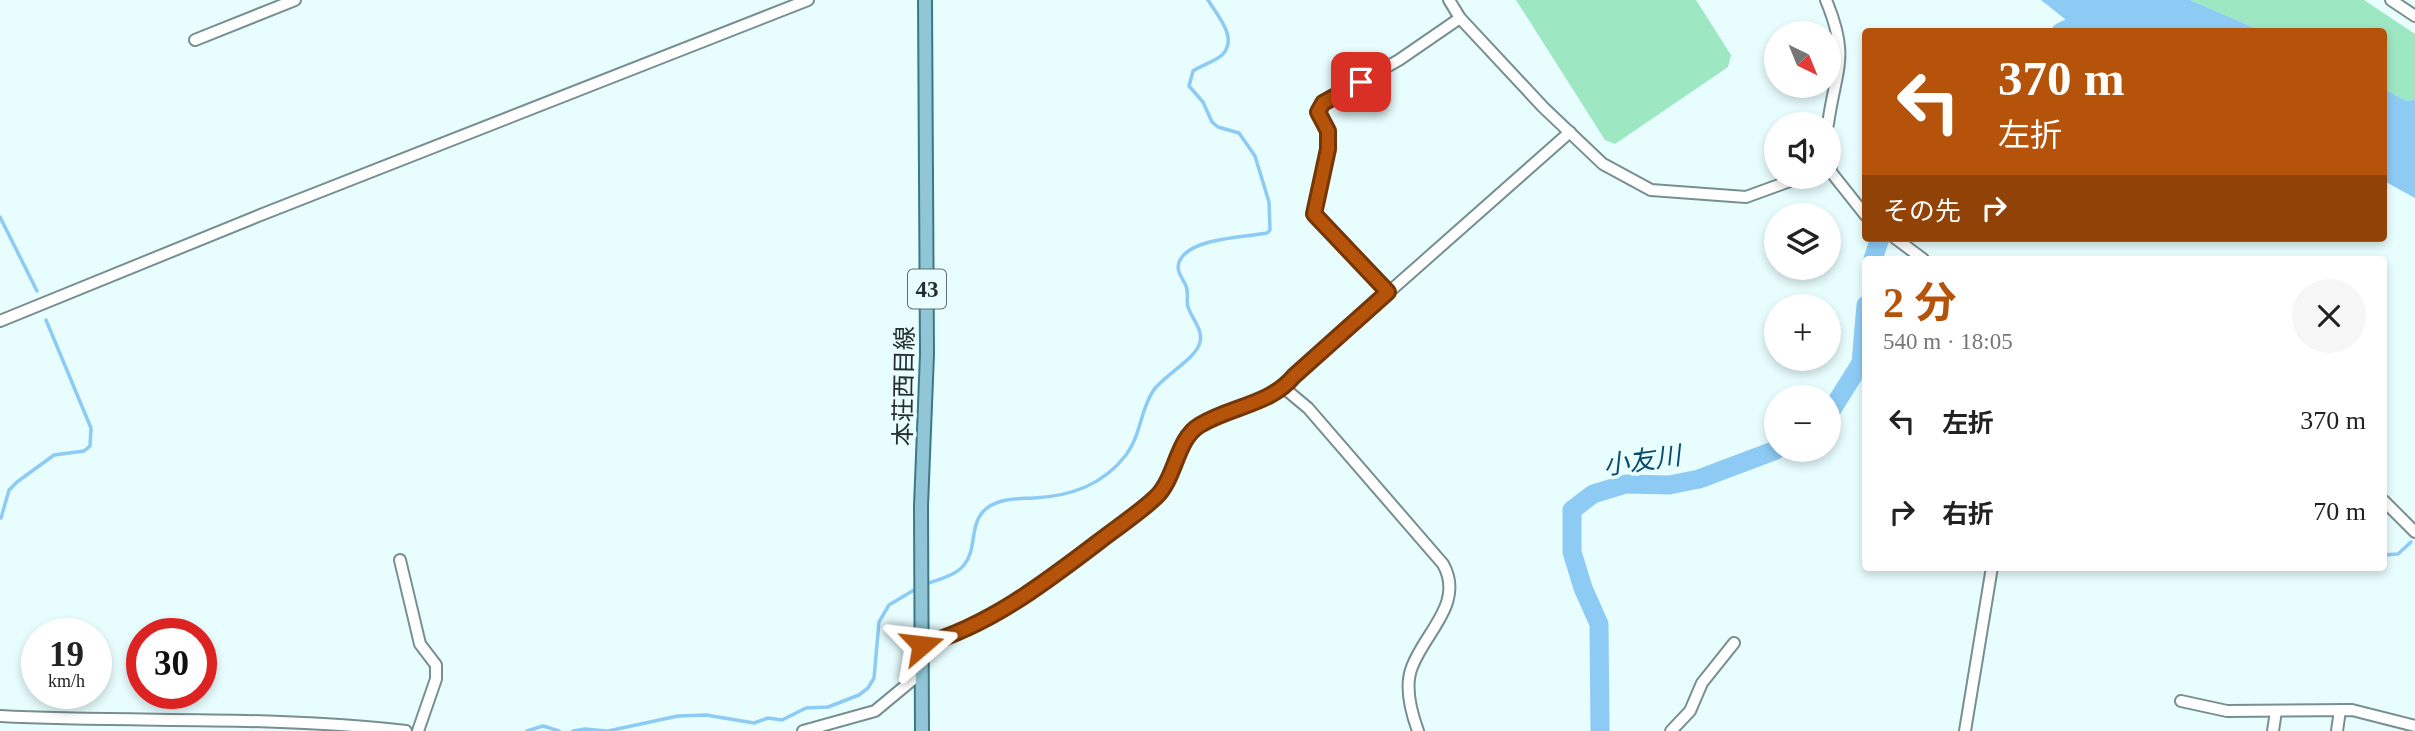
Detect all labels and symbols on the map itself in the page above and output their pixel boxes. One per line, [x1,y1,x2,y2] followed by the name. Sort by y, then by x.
[1764,21,1841,98] north arrow
[1331,52,1391,112] pin
[908,270,946,308] road number: 43
[890,326,918,446] street label: 本荘西目線
[1601,441,1686,481] water label: 小友川
[885,608,959,682] position arrow
[126,618,217,709] speed limit sign: 30

